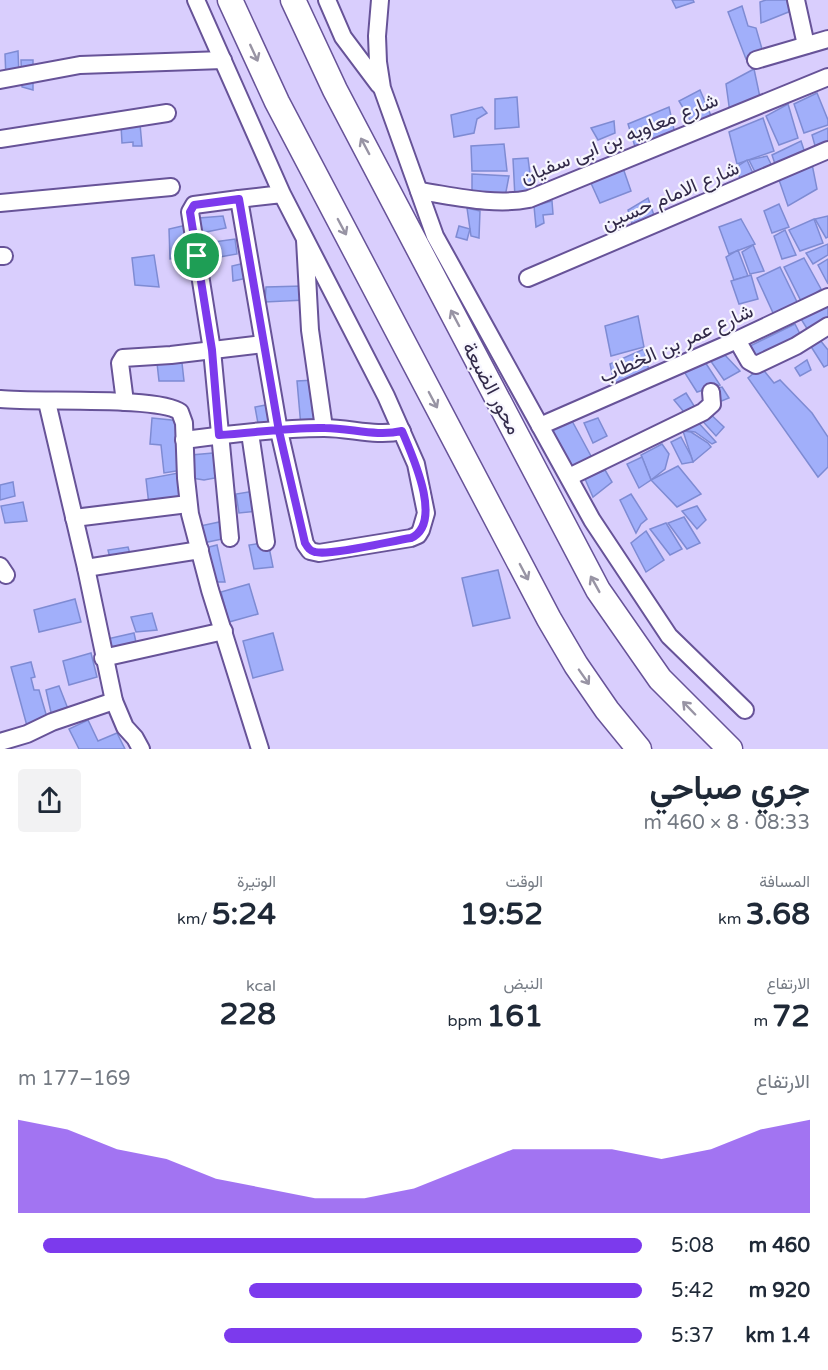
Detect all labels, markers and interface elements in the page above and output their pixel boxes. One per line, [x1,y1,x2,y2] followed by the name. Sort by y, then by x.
[249,44,261,62] one-way arrow
[517,88,722,191] street label: شارع معاويه بن ابى سفيان
[359,137,370,155] one-way arrow
[598,156,743,237] street label: شارع الامام حسين
[337,218,349,236] one-way arrow
[171,230,222,281] pin
[180,239,213,272] icon: arrive
[596,299,758,390] street label: شارع عمر بن الخطاب
[449,310,460,328] one-way arrow
[457,338,526,439] street label: محور الضبعة
[428,390,439,408] one-way arrow
[518,563,530,580] one-way arrow
[589,576,601,593] one-way arrow
[578,668,590,684] one-way arrow
[681,701,696,716] one-way arrow
[18,769,81,832] button: share
[649,769,810,808] text: جري صباحي
[643,811,810,835] text: 08:33 · 8 × 460 m
[237,872,276,892] text: الوتيرة
[505,872,543,892] text: الوقت
[759,872,810,892] text: المسافة
[212,896,276,933] text: 5:24
[460,896,543,933] text: 19:52
[746,896,810,933] text: 3.68
[177,909,212,929] text: /km
[718,909,746,929] text: km
[503,974,543,994] text: النبض
[767,974,810,994] text: الارتفاع
[246,976,276,996] text: kcal
[219,996,276,1033] text: 228
[486,998,543,1035] text: 161
[772,998,810,1035] text: 72
[447,1011,486,1031] text: bpm
[753,1011,772,1031] text: m
[18,1067,131,1091] text: 169–177 m
[756,1070,810,1094] text: الارتفاع
[671,1234,714,1258] text: 5:08
[749,1234,810,1258] text: 460 m
[671,1279,714,1303] text: 5:42
[749,1279,810,1303] text: 920 m
[671,1324,714,1348] text: 5:37
[746,1324,810,1348] text: 1.4 km

